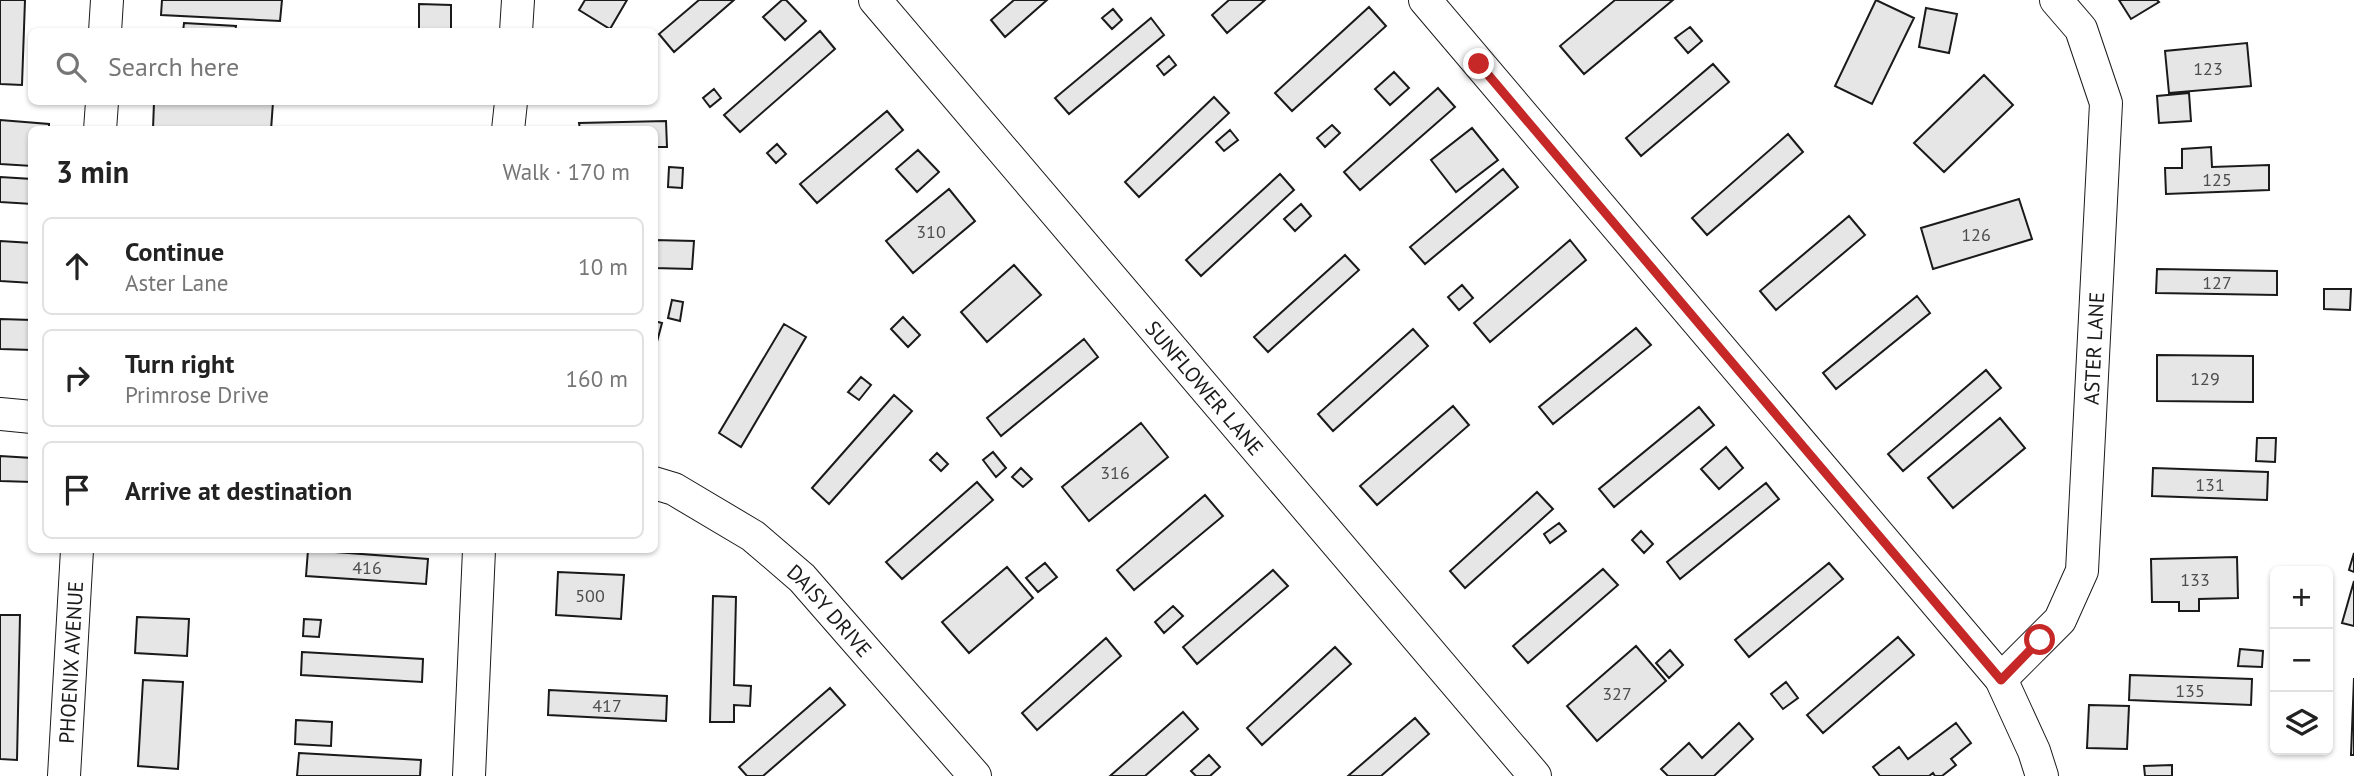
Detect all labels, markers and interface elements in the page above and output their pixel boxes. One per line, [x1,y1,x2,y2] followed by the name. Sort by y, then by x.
[28,28,658,105] search box
[52,48,90,86] icon: search
[1463,48,1494,79] route end
[108,50,239,83] text: Search here
[2193,57,2223,80] house number: 123
[56,152,129,191] text: 3 min
[503,157,630,186] text: Walk · 170 m
[2202,168,2232,191] house number: 125
[916,220,946,243] house number: 310
[1961,223,1991,246] house number: 126
[125,235,224,268] text: Continue
[58,247,96,285] icon: ahead
[578,252,628,281] text: 10 m
[125,268,228,297] text: Aster Lane
[2202,271,2232,294] house number: 127
[2077,291,2110,406] street label: ASTER LANE
[1140,315,1270,461] street label: SUNFLOWER LANE
[125,347,234,380] text: Turn right
[58,359,96,397] icon: right
[566,364,628,393] text: 160 m
[2190,367,2220,390] house number: 129
[125,380,269,409] text: Primrose Drive
[1100,461,1130,484] house number: 316
[58,471,96,509] icon: arrive
[2195,473,2225,496] house number: 131
[125,474,352,507] text: Arrive at destination
[352,556,382,579] house number: 416
[782,558,878,662] street label: DAISY DRIVE
[2270,566,2333,755] map controls
[2270,566,2333,629] button: +
[2180,568,2210,591] house number: 133
[52,580,89,744] street label: PHOENIX AVENUE
[575,584,605,607] house number: 500
[2024,624,2055,655] route start
[2270,629,2333,692] button: −
[2175,679,2205,702] house number: 135
[1602,682,1632,705] house number: 327
[2270,692,2333,755] button: layers
[592,694,622,717] house number: 417

